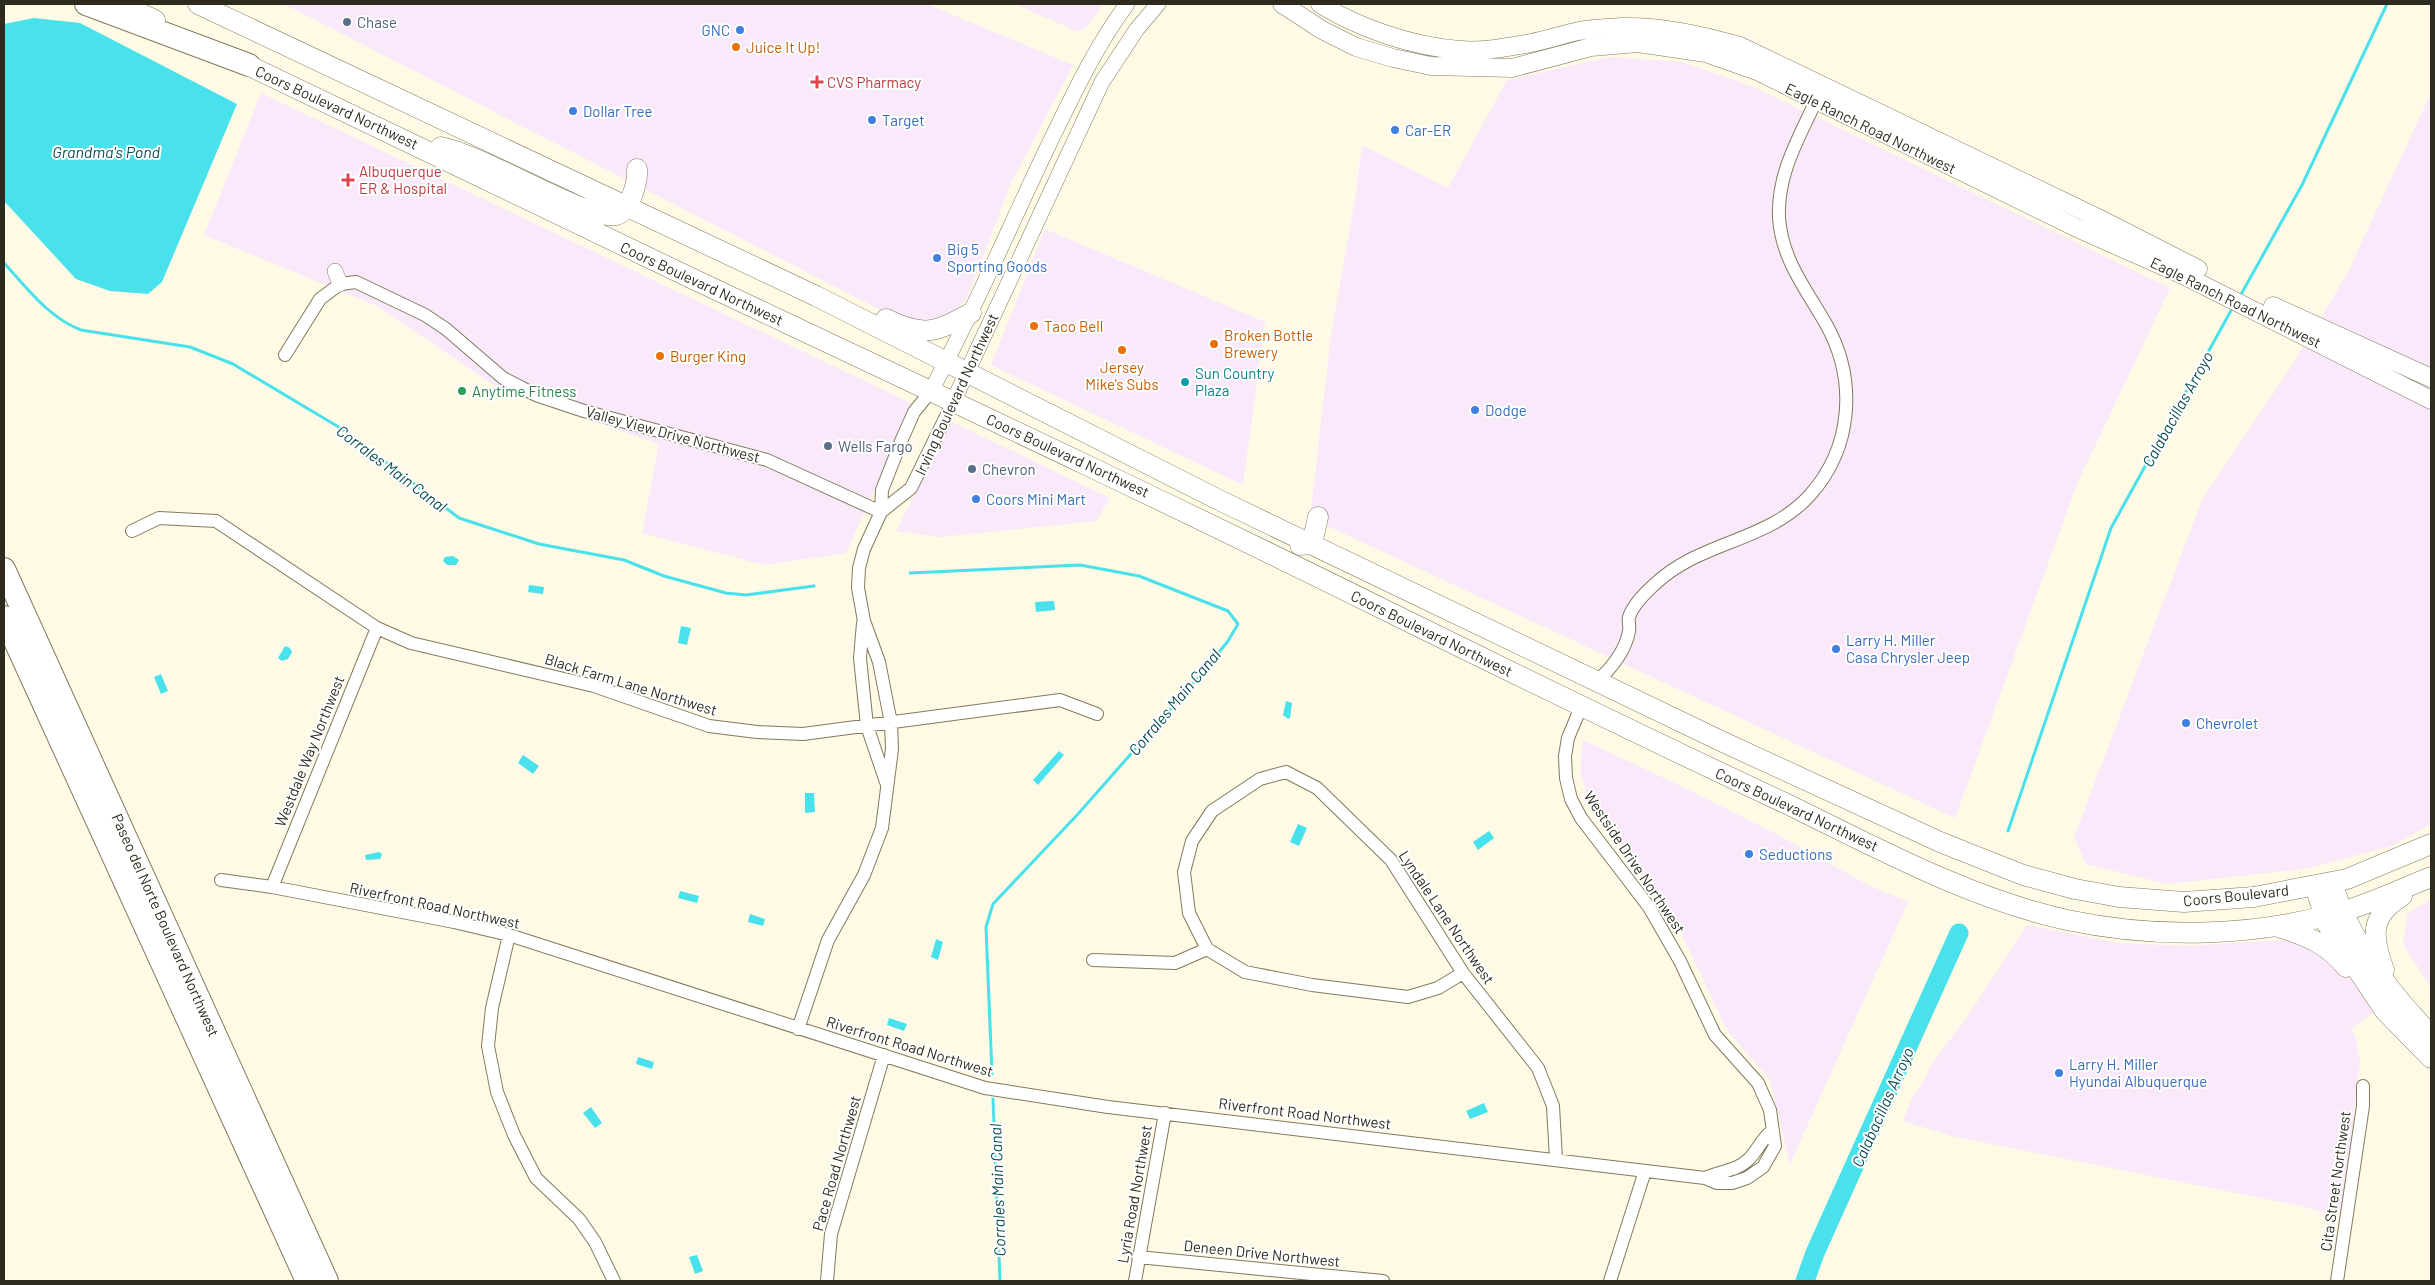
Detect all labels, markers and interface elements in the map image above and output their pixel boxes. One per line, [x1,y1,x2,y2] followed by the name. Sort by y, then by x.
[357,13,397,31] place label: Chase
[341,16,353,28] marker: Chase
[702,21,730,39] place label: GNC
[734,24,746,36] marker: GNC
[746,38,820,56] place label: Juice It Up!
[730,41,742,53] marker: Juice It Up!
[253,61,421,153] street label: Coors Boulevard Northwest
[827,73,921,91] place label: CVS Pharmacy
[811,76,823,88] marker: CVS Pharmacy
[1783,79,1959,177] street label: Eagle Ranch Road Northwest
[583,102,653,120] place label: Dollar Tree
[567,105,579,117] marker: Dollar Tree
[882,111,925,129] place label: Target
[866,114,878,126] marker: Target
[1405,121,1451,139] place label: Car-ER
[1389,124,1401,136] marker: Car-ER
[52,142,160,161] water label: Grandma's Pond
[359,162,447,197] place label: Albuquerque ER & Hospital
[341,173,355,187] marker: Albuquerque ER & Hospital
[618,237,786,329] street label: Coors Boulevard Northwest
[947,240,1047,275] place label: Big 5 Sporting Goods
[931,252,943,264] marker: Big 5 Sporting Goods
[2148,253,2324,351] street label: Eagle Ranch Road Northwest
[911,310,1001,478] street label: Irving Boulevard Northwest
[1044,317,1103,335] place label: Taco Bell
[1028,320,1040,332] marker: Taco Bell
[1224,326,1313,361] place label: Broken Bottle Brewery
[1208,338,1220,350] marker: Broken Bottle Brewery
[1116,344,1128,356] marker: Jersey Mike's Subs
[670,347,746,365] place label: Burger King
[2137,348,2217,470] water label: Calabacillas Arroyo
[654,350,666,362] marker: Burger King
[1085,358,1159,393] place label: Jersey Mike's Subs
[1195,364,1275,399] place label: Sun Country Plaza
[1179,376,1191,388] marker: Sun Country Plaza
[472,382,576,400] place label: Anytime Fitness
[456,385,468,397] marker: Anytime Fitness
[1485,401,1527,419] place label: Dodge
[584,402,762,466] street label: Valley View Drive Northwest
[1469,404,1481,416] marker: Dodge
[984,409,1152,501] street label: Coors Boulevard Northwest
[333,420,451,516] water label: Corrales Main Canal
[838,437,913,455] place label: Wells Fargo
[822,440,834,452] marker: Wells Fargo
[982,460,1036,478] place label: Chevron
[966,463,978,475] marker: Chevron
[986,490,1086,508] place label: Coors Mini Mart
[970,493,982,505] marker: Coors Mini Mart
[1348,586,1516,680] street label: Coors Boulevard Northwest
[1846,631,1970,666] place label: Larry H. Miller Casa Chrysler Jeep
[1830,643,1842,655] marker: Larry H. Miller Casa Chrysler Jeep
[1124,645,1224,759] water label: Corrales Main Canal
[543,649,719,719] street label: Black Farm Lane Northwest
[270,673,348,829] street label: Westdale Way Northwest
[2196,714,2258,732] place label: Chevrolet
[2180,717,2192,729] marker: Chevrolet
[1713,763,1881,855] street label: Coors Boulevard Northwest
[1581,787,1689,937] street label: Westside Drive Northwest
[109,811,223,1039] street label: Paseo del Norte Boulevard Northwest
[1759,845,1833,863] place label: Seductions
[1396,847,1498,987] street label: Lyndale Lane Northwest
[1743,848,1755,860] marker: Seductions
[348,878,522,932] street label: Riverfront Road Northwest
[2182,881,2290,909] street label: Coors Boulevard
[824,1012,996,1080] street label: Riverfront Road Northwest
[1847,1044,1917,1170] water label: Calabacillas Arroyo
[2069,1055,2207,1090] place label: Larry H. Miller Hyundai Albuquerque
[2053,1067,2065,1079] marker: Larry H. Miller Hyundai Albuquerque
[808,1093,864,1233] street label: Pace Road Northwest
[1218,1093,1392,1133] street label: Riverfront Road Northwest
[2316,1110,2354,1252] street label: Cita Street Northwest
[985,1123,1009,1257] water label: Corrales Main Canal
[1113,1124,1155,1264] street label: Lyria Road Northwest
[1183,1236,1341,1270] street label: Deneen Drive Northwest

